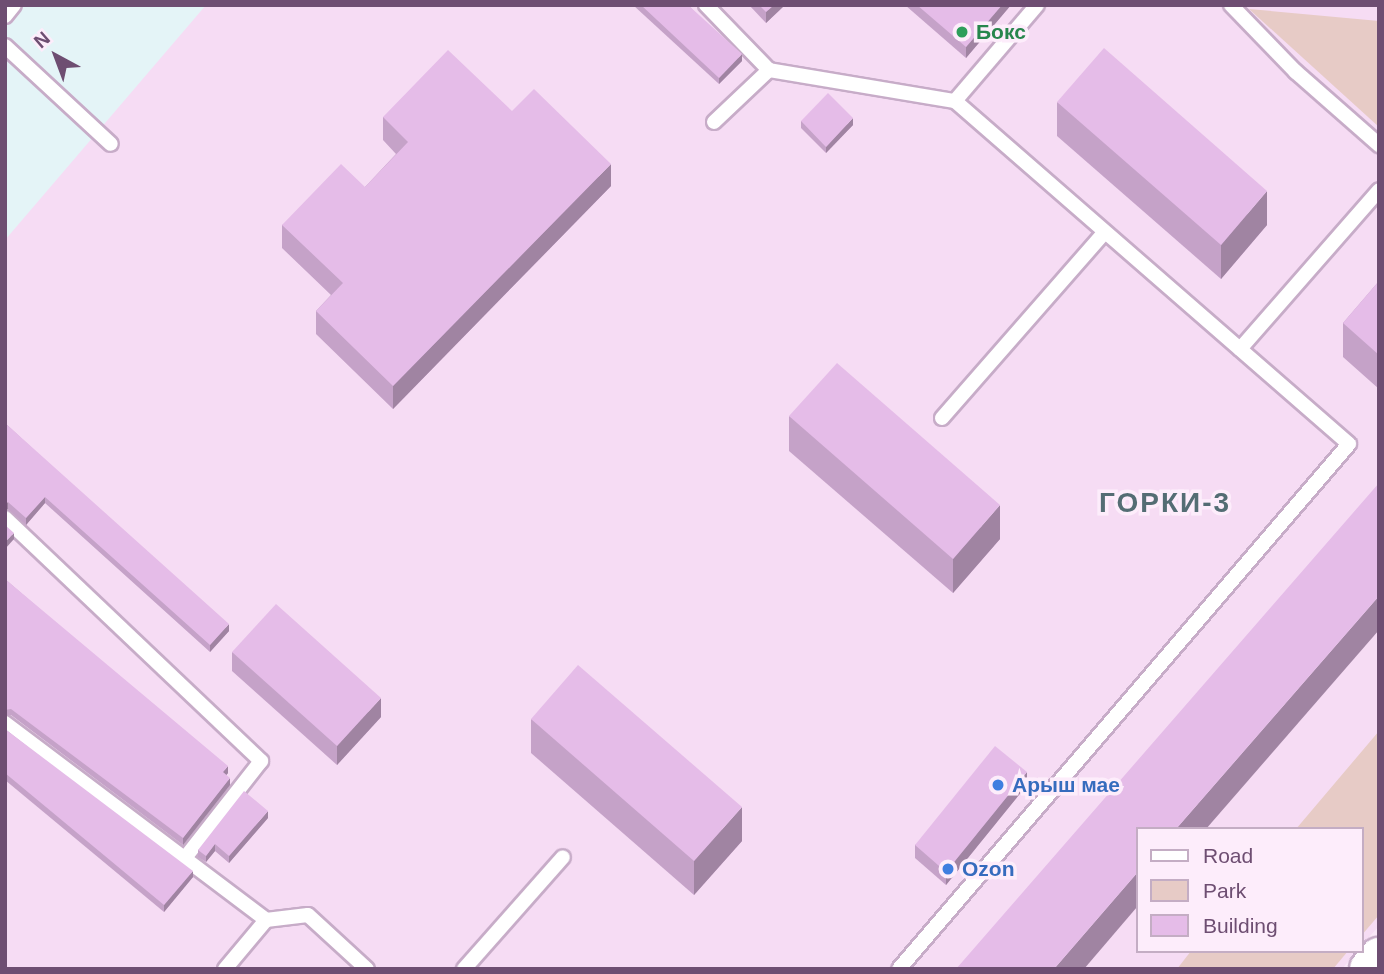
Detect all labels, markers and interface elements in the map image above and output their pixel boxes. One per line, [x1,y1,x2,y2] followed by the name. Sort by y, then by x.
[976,19,1026,45] place label: Бокс
[21,21,91,91] north arrow
[954,24,970,40] marker: Бокс
[30,27,54,52] text: N
[1100,486,1230,520] district label: ГОРКИ-3
[1012,772,1120,798] place label: Арыш мае
[990,777,1006,793] marker: Арыш мае
[1136,827,1363,953] legend
[1203,844,1253,867] text: Road
[962,856,1014,882] place label: Ozon
[940,861,956,877] marker: Ozon
[1203,879,1246,902] text: Park
[1203,914,1278,937] text: Building

